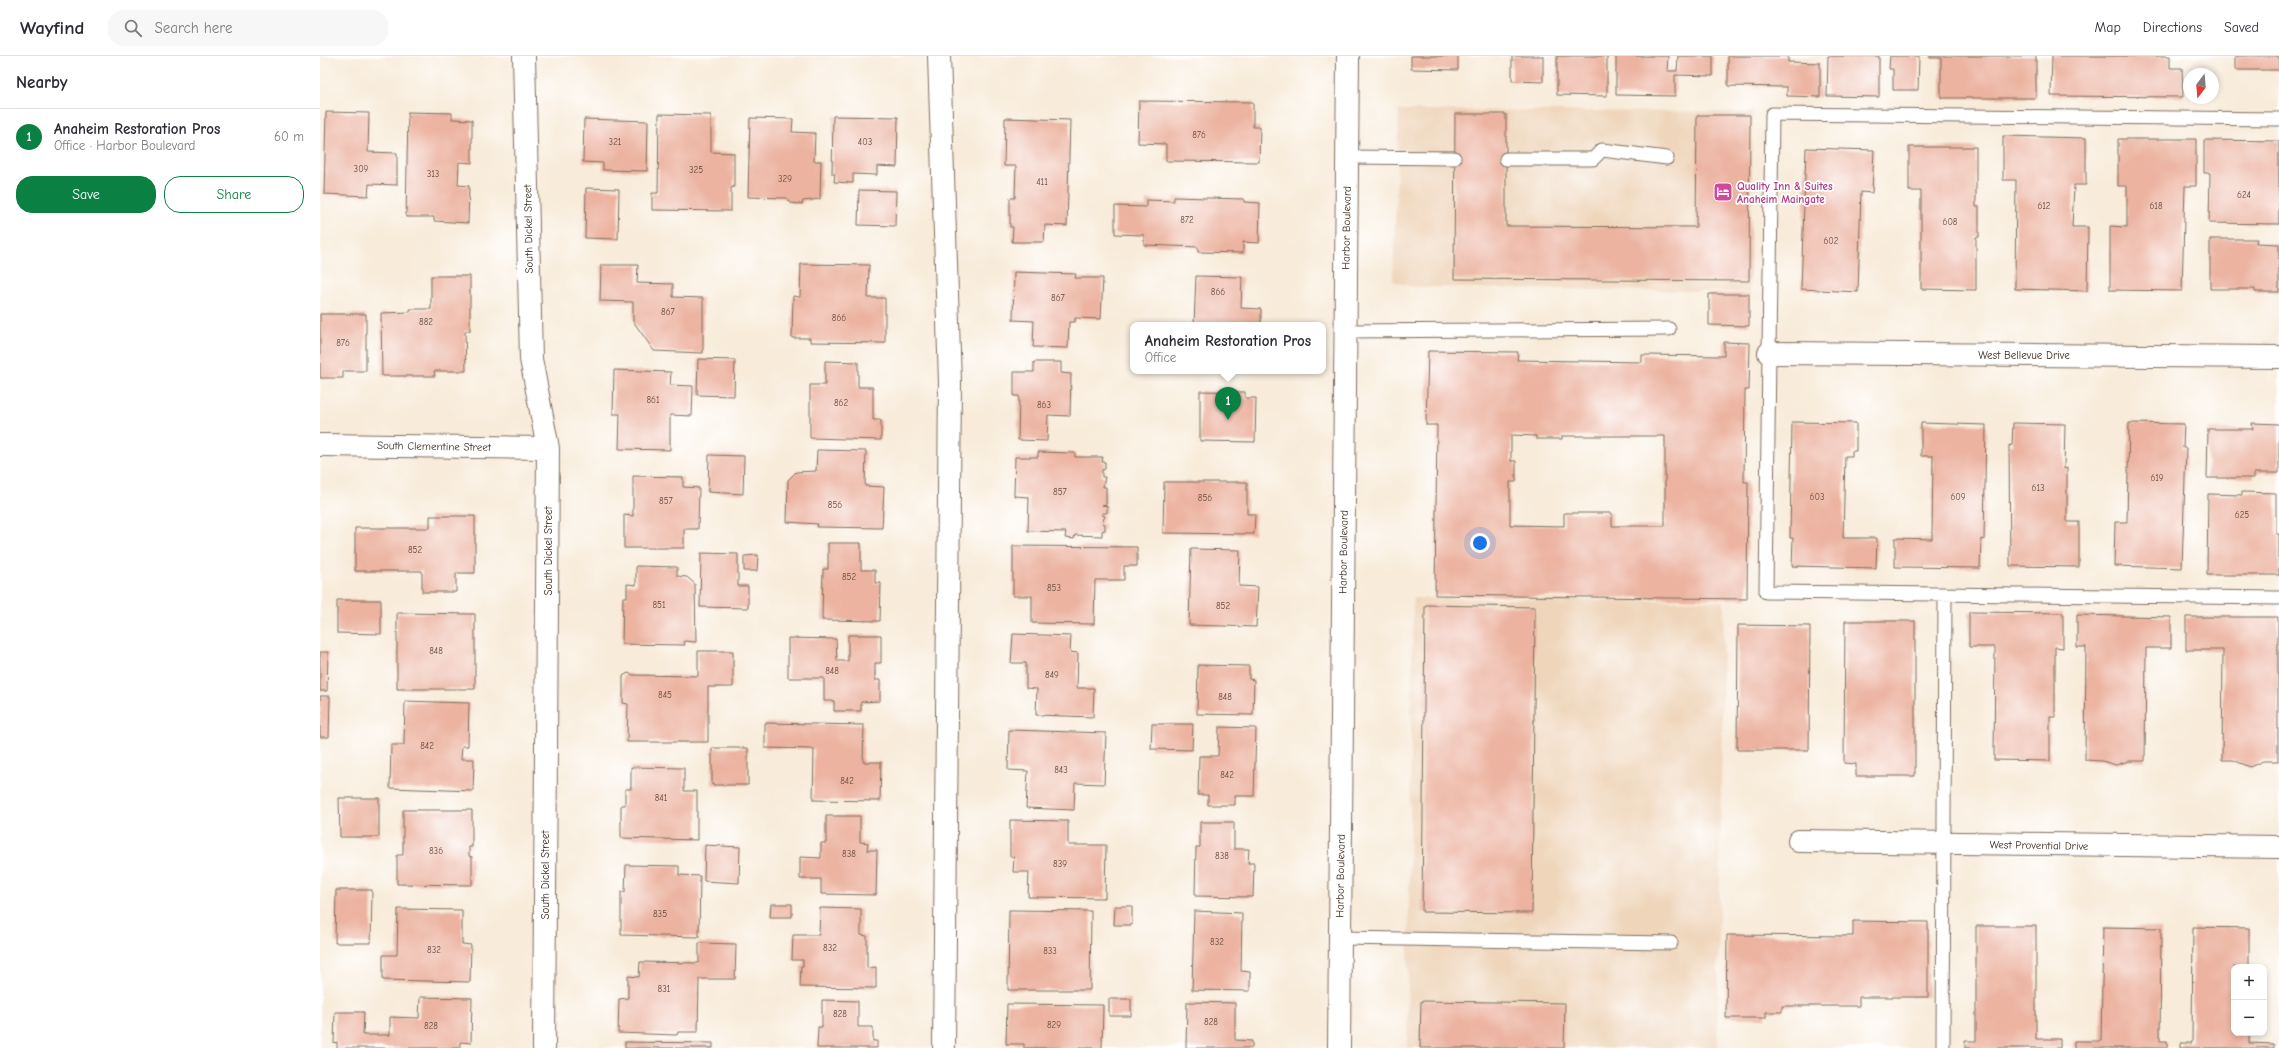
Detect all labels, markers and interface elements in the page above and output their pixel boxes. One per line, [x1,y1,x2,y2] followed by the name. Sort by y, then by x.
[108,10,388,46] search box
[20,17,84,39] text: Wayfind
[122,17,144,39] icon: search
[154,19,233,37] text: Search here
[2094,19,2121,36] text: Map
[2143,19,2202,36] text: Directions
[2224,19,2259,36] text: Saved
[2183,68,2219,104] north arrow
[16,73,67,92] text: Nearby
[54,120,220,138] text: Anaheim Restoration Pros
[26,129,32,144] text: 1
[274,129,304,144] text: 60 m
[1192,130,1206,140] house number: 876
[609,137,622,147] house number: 321
[858,137,872,147] house number: 403
[54,138,195,153] text: Office · Harbor Boulevard
[354,164,369,174] house number: 309
[689,165,703,175] house number: 325
[427,169,439,179] house number: 313
[778,174,792,184] house number: 329
[16,176,156,213] button: Save
[164,176,304,213] button: Share
[1036,177,1048,187] house number: 411
[1737,180,1833,206] place label: Quality Inn & Suites Anaheim Maingate
[1712,181,1734,203] hotel icon: Quality Inn & Suites Anaheim Maingate
[521,183,536,274] street label: South Dickel Street
[1339,186,1354,270] street label: Harbor Boulevard
[2237,190,2251,200] house number: 624
[2037,201,2051,211] house number: 612
[2149,201,2163,211] house number: 618
[1180,215,1194,225] house number: 872
[1943,217,1958,227] house number: 608
[1823,236,1839,246] house number: 602
[1211,287,1225,297] house number: 866
[1051,293,1066,303] house number: 867
[661,307,676,317] house number: 867
[832,313,846,323] house number: 866
[419,317,433,327] house number: 882
[1130,322,1326,374] popup
[1145,332,1311,350] text: Anaheim Restoration Pros
[336,338,350,348] house number: 876
[1978,349,2070,362] street label: West Bellevue Drive
[1145,350,1176,365] text: Office
[1215,387,1241,420] pin: 1
[646,395,660,405] house number: 861
[834,398,848,408] house number: 862
[1037,400,1051,410] house number: 863
[377,439,492,454] street label: South Clementine Street
[2150,473,2164,483] house number: 619
[2032,483,2045,493] house number: 613
[1053,487,1068,497] house number: 857
[1810,492,1824,502] house number: 603
[1950,492,1966,502] house number: 609
[1198,493,1212,503] house number: 856
[659,496,674,506] house number: 857
[828,500,842,510] house number: 856
[542,506,555,596] street label: South Dickel Street
[1336,510,1351,594] street label: Harbor Boulevard
[2235,510,2249,520] house number: 625
[1470,533,1490,553] your location
[408,545,422,555] house number: 852
[842,572,856,582] house number: 852
[1047,583,1061,593] house number: 853
[652,600,666,610] house number: 851
[1216,601,1230,611] house number: 852
[429,646,443,656] house number: 848
[825,666,839,676] house number: 848
[1045,670,1059,680] house number: 849
[658,690,672,700] house number: 845
[1218,692,1232,702] house number: 848
[420,741,434,751] house number: 842
[1054,765,1068,775] house number: 843
[1220,770,1234,780] house number: 842
[840,776,854,786] house number: 842
[655,793,668,803] house number: 841
[539,830,552,920] street label: South Dickel Street
[1333,834,1348,918] street label: Harbor Boulevard
[1989,838,2089,853] street label: West Provential Drive
[429,846,443,856] house number: 836
[842,849,856,859] house number: 838
[1215,851,1229,861] house number: 838
[1053,859,1067,869] house number: 839
[653,909,667,919] house number: 835
[1210,937,1224,947] house number: 832
[823,943,837,953] house number: 832
[427,945,441,955] house number: 832
[1043,946,1057,956] house number: 833
[2231,964,2267,1036] map controls
[2231,964,2267,1000] button: +
[658,984,671,994] house number: 831
[2231,1000,2267,1036] button: −
[833,1009,847,1019] house number: 828
[1204,1017,1218,1027] house number: 828
[1047,1020,1061,1030] house number: 829
[424,1021,438,1031] house number: 828

